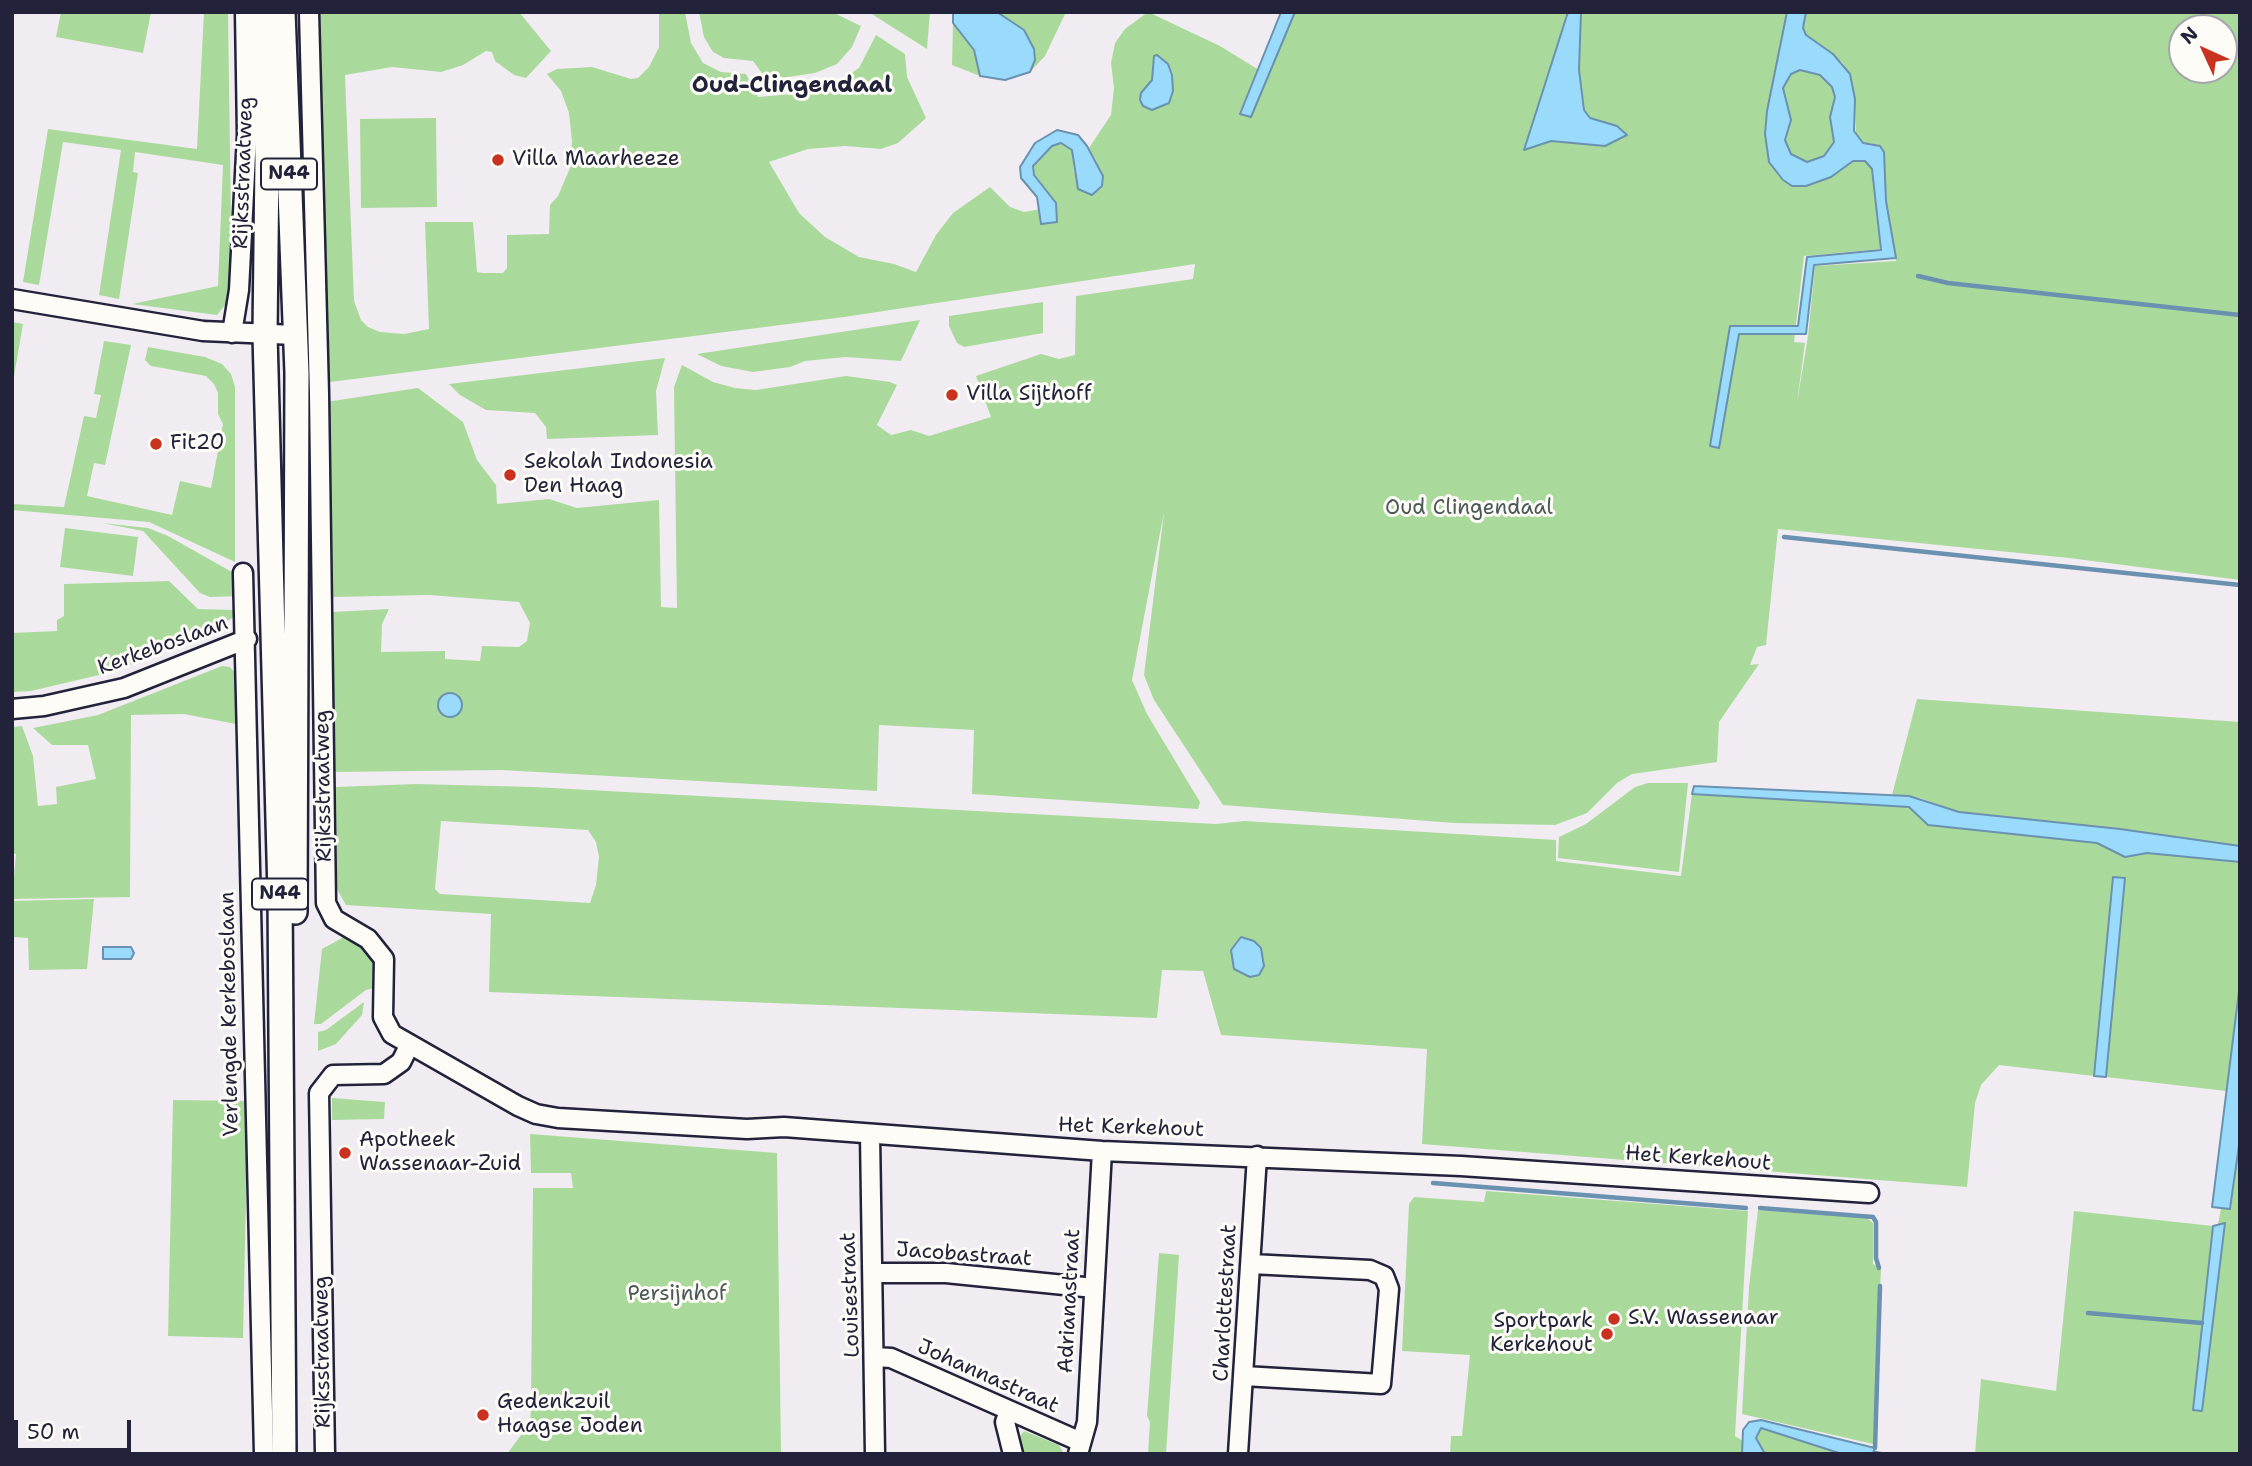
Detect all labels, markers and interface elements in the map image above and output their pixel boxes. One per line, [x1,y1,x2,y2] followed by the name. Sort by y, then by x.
[2168,14,2238,84] north arrow
[2175,21,2203,49] text: N
[692,72,892,100] district label: Oud-Clingendaal
[229,96,259,250] street label: Rijksstraatweg
[512,147,680,173] place label: Villa Maarheeze
[490,152,506,168] marker: Villa Maarheeze
[261,158,317,190] road number: N44
[966,382,1092,408] place label: Villa Sijthoff
[944,387,960,403] marker: Villa Sijthoff
[170,431,224,457] place label: Fit20
[148,436,164,452] marker: Fit20
[524,450,713,500] place label: Sekolah Indonesia Den Haag
[502,467,518,483] marker: Sekolah Indonesia Den Haag
[1385,496,1553,522] park label: Oud Clingendaal
[95,611,231,681] street label: Kerkeboslaan
[310,710,338,862] street label: Rijksstraatweg
[252,878,308,909] road number: N44
[215,891,245,1137] street label: Verlengde Kerkeboslaan
[1057,1113,1205,1143] street label: Het Kerkehout
[359,1128,521,1178] place label: Apotheek Wassenaar-Zuid
[1624,1141,1772,1177] street label: Het Kerkehout
[337,1145,353,1161] marker: Apotheek Wassenaar-Zuid
[1209,1224,1243,1382] street label: Charlottestraat
[1054,1228,1086,1374] street label: Adrianastraat
[836,1232,866,1358] street label: Louisestraat
[895,1238,1033,1272] street label: Jacobastraat
[309,1276,337,1428] street label: Rijksstraatweg
[627,1282,727,1308] park label: Persijnhof
[1628,1306,1779,1332] place label: S.V. Wassenaar
[1490,1309,1593,1359] place label: Sportpark Kerkehout
[1606,1311,1622,1327] marker: S.V. Wassenaar
[1599,1326,1615,1342] marker: Sportpark Kerkehout
[913,1335,1063,1419] street label: Johannastraat
[497,1390,643,1440] place label: Gedenkzuil Haagse Joden
[18,1406,135,1450] scale bar
[475,1407,491,1423] marker: Gedenkzuil Haagse Joden
[27,1418,80,1446] text: 50 m

